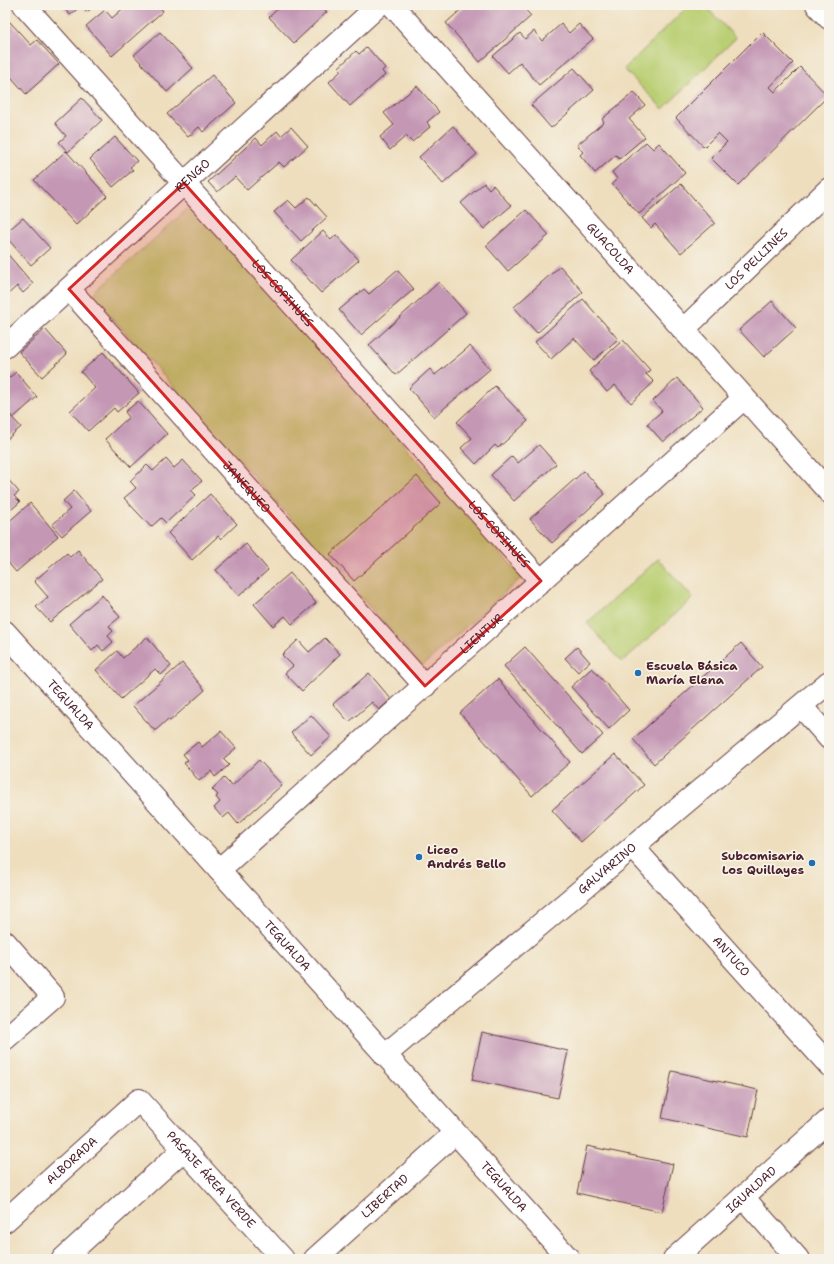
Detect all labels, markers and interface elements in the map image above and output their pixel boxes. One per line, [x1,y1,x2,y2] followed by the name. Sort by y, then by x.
[171,155,213,196] street label: RENGO
[583,219,638,278] street label: GUACOLDA
[721,225,792,293] street label: LOS PELLINES
[248,256,317,330] street label: LOS COPIHUES
[219,458,274,516] street label: JANEQUEO
[465,497,534,571] street label: LOS COPIHUES
[456,610,507,658] street label: LIENTUR
[646,658,738,688] place label: Escuela Básica María Elena
[633,668,643,678] marker: Escuela Básica María Elena
[44,676,98,734] street label: TEGUALDA
[574,839,640,898] street label: GALVARINO
[427,842,506,872] place label: Liceo Andrés Bello
[721,848,805,878] place label: Subcomisaria Los Quillayes
[414,852,424,862] marker: Liceo Andrés Bello
[807,858,817,868] marker: Subcomisaria Los Quillayes
[260,917,314,975] street label: TEGUALDA
[709,933,754,980] street label: ANTUCO
[163,1128,259,1231] street label: PASAJE ÁREA VERDE
[43,1133,101,1188] street label: ALBORADA
[477,1158,531,1216] street label: TEGUALDA
[723,1163,780,1216] street label: IGUALDAD
[358,1171,412,1222] street label: LIBERTAD

